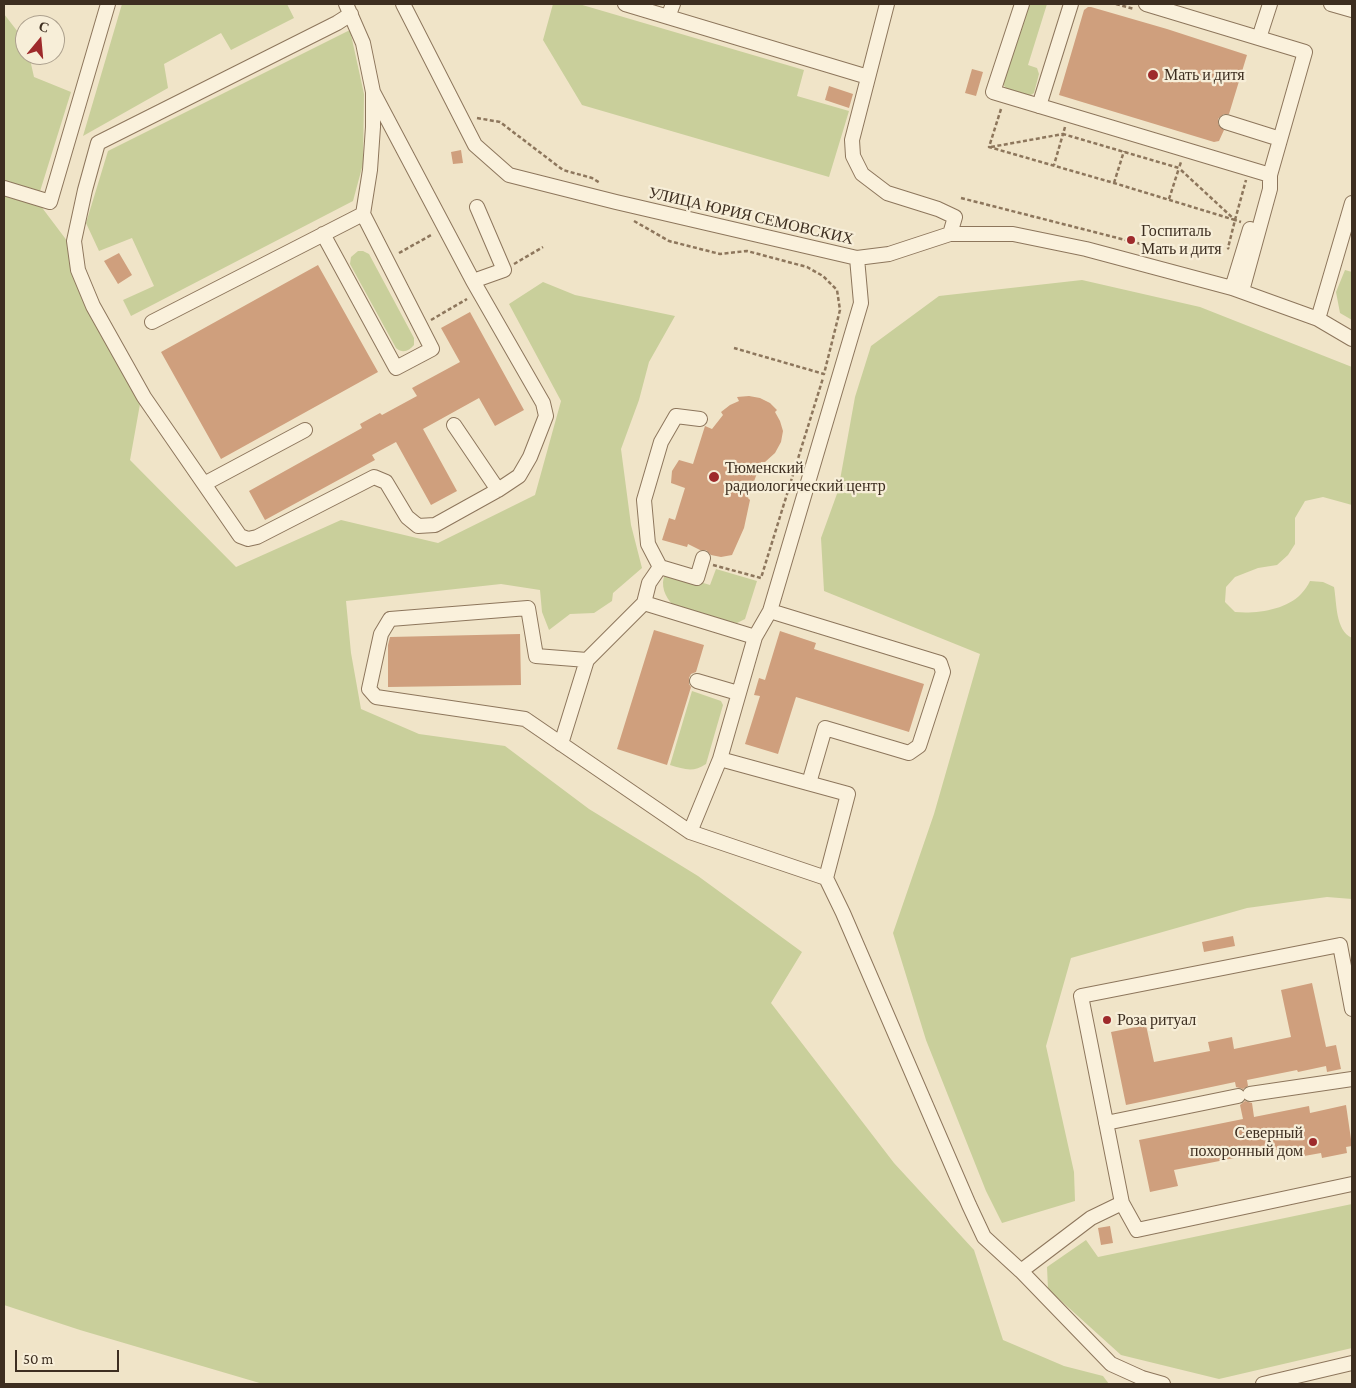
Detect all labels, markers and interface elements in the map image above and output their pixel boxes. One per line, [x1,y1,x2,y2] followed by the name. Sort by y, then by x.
[15,15,65,65] north arrow
[37,17,51,36] text: С
[1164,65,1245,85] place label: Мать и дитя
[1146,68,1160,82] marker: Мать и дитя
[647,183,855,249] street label: УЛИЦА ЮРИЯ СЕМОВСКИХ
[1141,221,1222,259] place label: Госпиталь Мать и дитя
[1125,234,1137,246] marker: Госпиталь Мать и дитя
[725,458,886,496] place label: Тюменский радиологический центр
[707,470,721,484] marker: Тюменский радиологический центр
[1117,1010,1196,1030] place label: Роза ритуал
[1101,1014,1113,1026] marker: Роза ритуал
[1190,1123,1303,1161] place label: Северный похоронный дом
[1307,1136,1319,1148] marker: Северный похоронный дом
[18,1340,121,1372] scale bar
[23,1351,53,1367] text: 50 m

